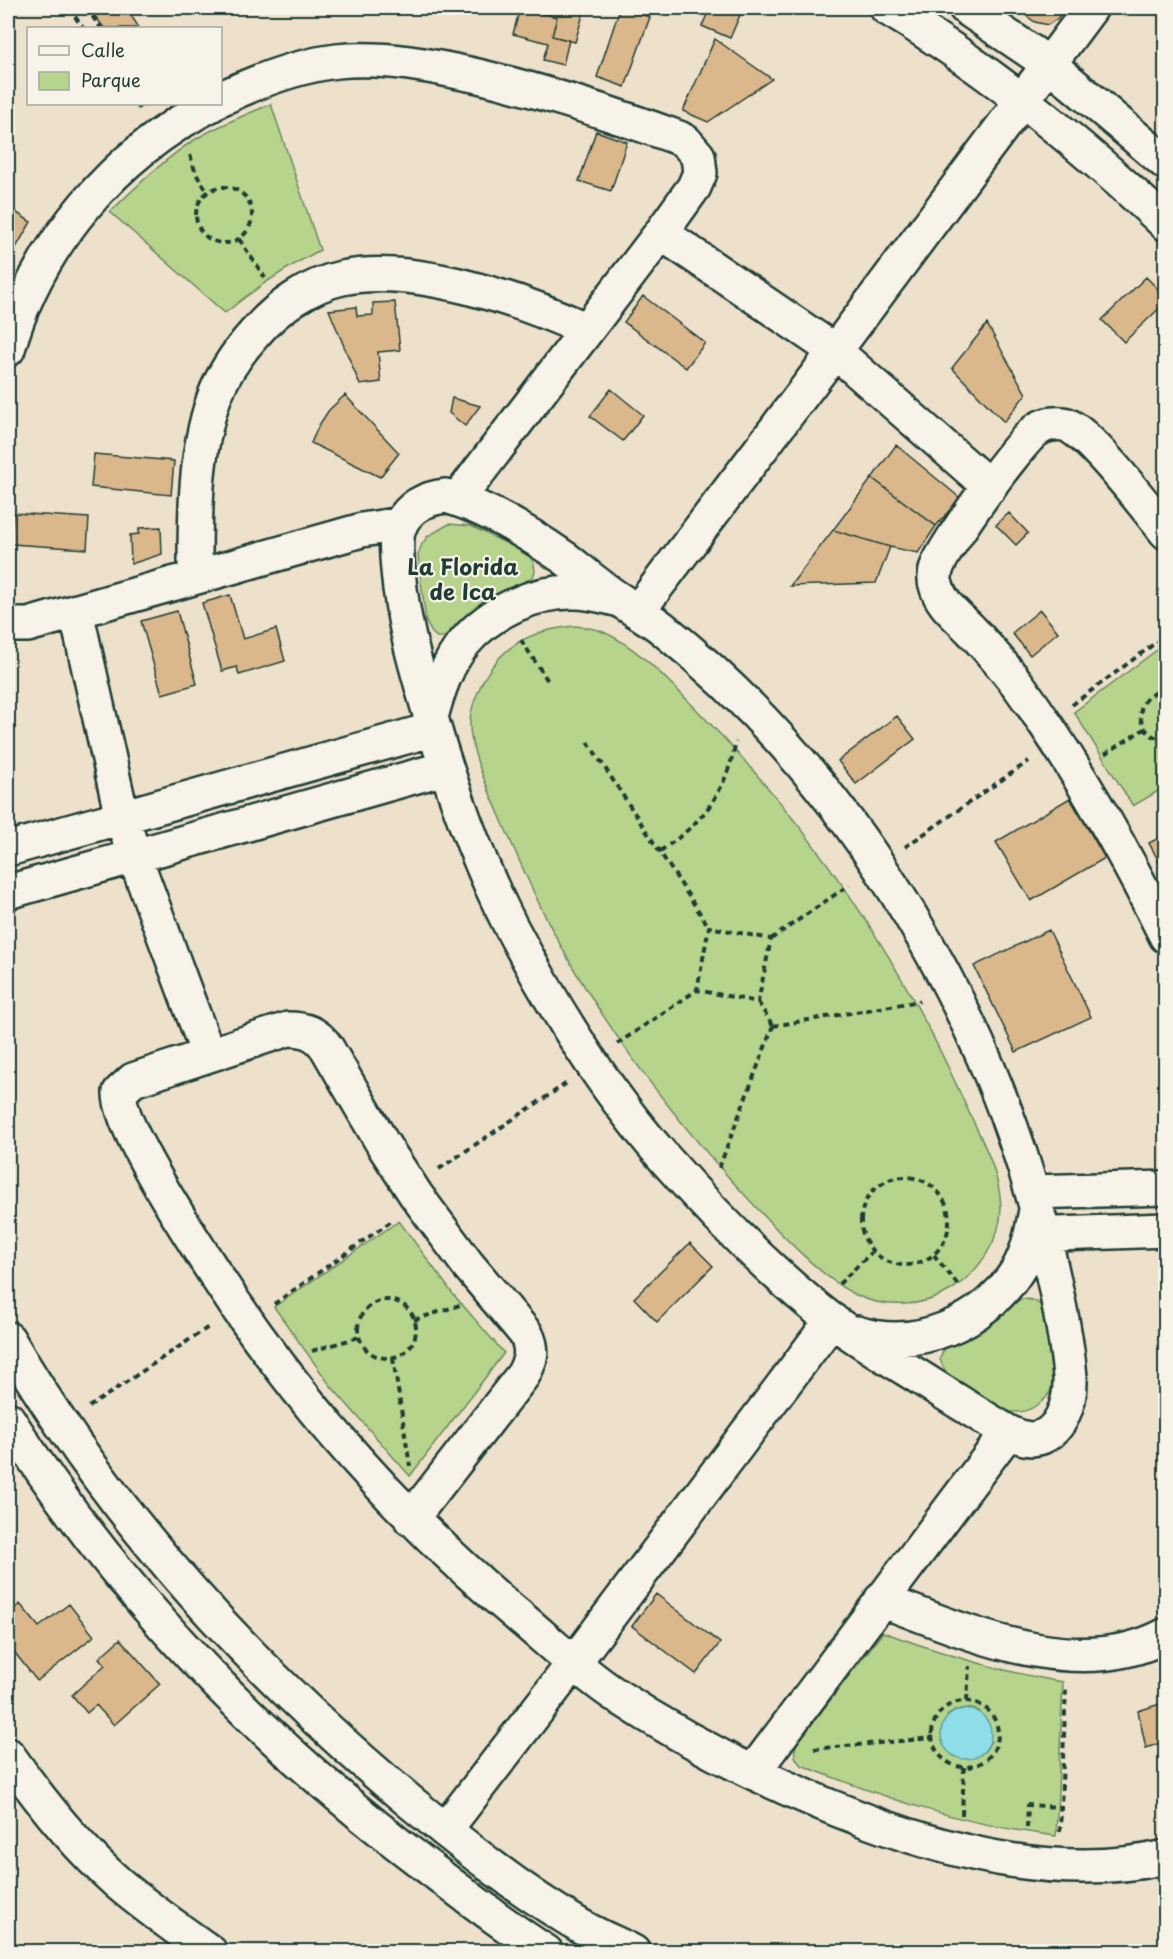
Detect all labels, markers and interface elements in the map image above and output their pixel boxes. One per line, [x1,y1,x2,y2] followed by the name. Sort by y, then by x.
[27,27,222,105] legend
[81,36,125,63] text: Calle
[81,66,141,93] text: Parque
[407,549,519,607] district label: La Florida de Ica

